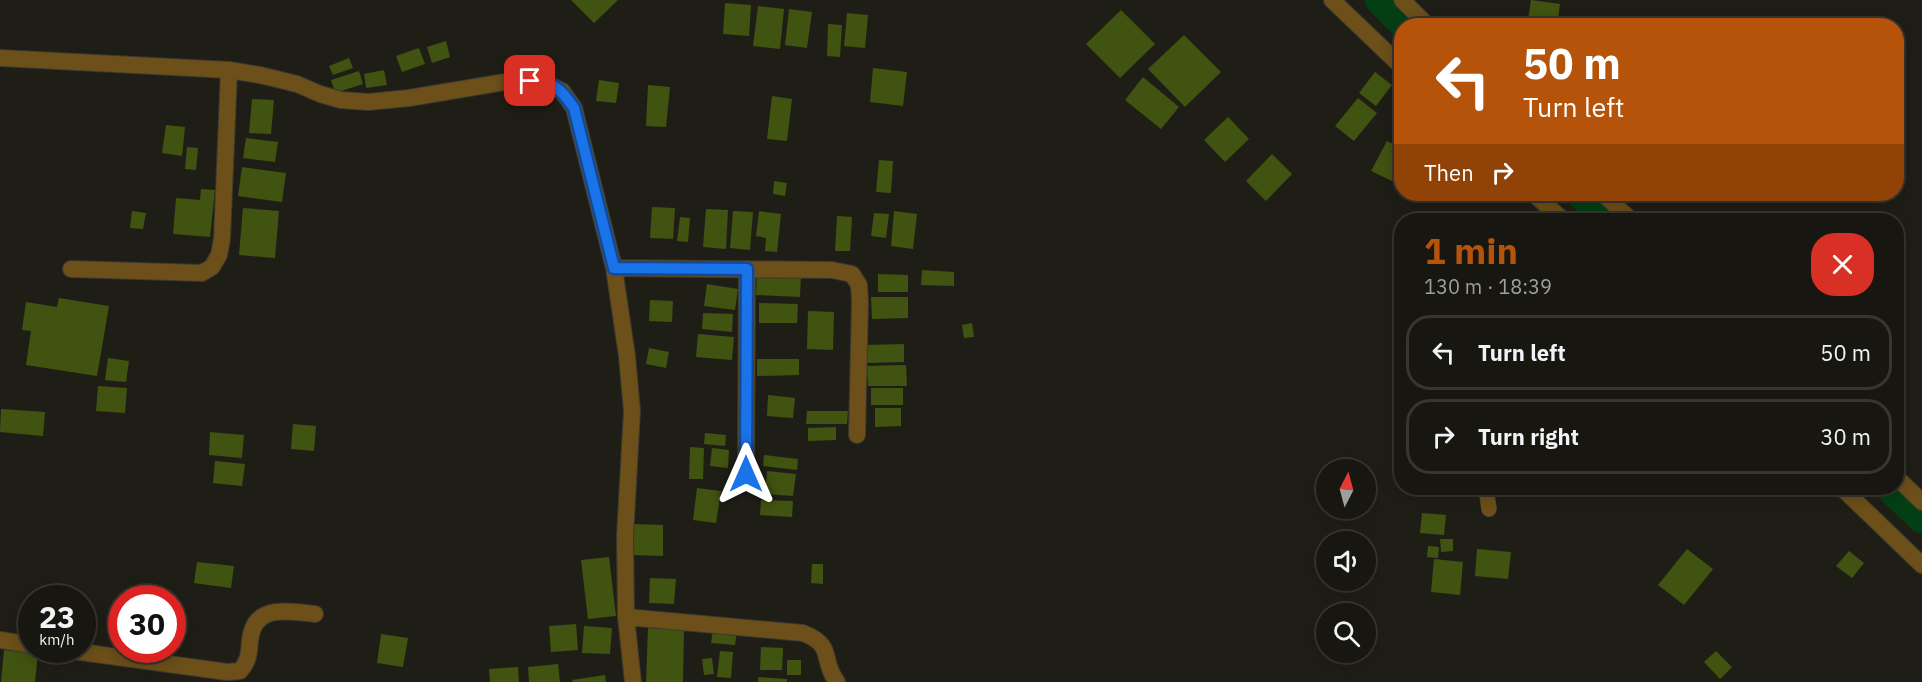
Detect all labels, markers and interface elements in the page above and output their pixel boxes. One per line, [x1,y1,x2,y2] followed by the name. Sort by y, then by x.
[1523,36,1621,91] text: 50 m
[1424,42,1502,120] icon: left
[504,55,555,106] pin
[513,64,546,97] icon: arrive
[1523,89,1624,124] text: Turn left
[1486,156,1519,189] icon: right
[1424,158,1474,187] text: Then
[1424,227,1518,274] text: 1 min
[1811,233,1874,296] button: close
[1424,273,1552,300] text: 130 m · 18:39
[1427,336,1460,369] icon: left
[1478,338,1566,367] text: Turn left
[1820,338,1871,367] text: 50 m
[1427,420,1460,453] icon: right
[1478,422,1579,451] text: Turn right
[1820,422,1871,451] text: 30 m
[714,442,778,506] position arrow
[1316,459,1376,519] north arrow
[1316,459,1376,663] map controls
[1316,531,1376,591] button: sound
[108,585,186,663] speed limit sign: 30
[39,597,75,636] text: 23
[1316,603,1376,663] button: search
[39,630,75,649] text: km/h

